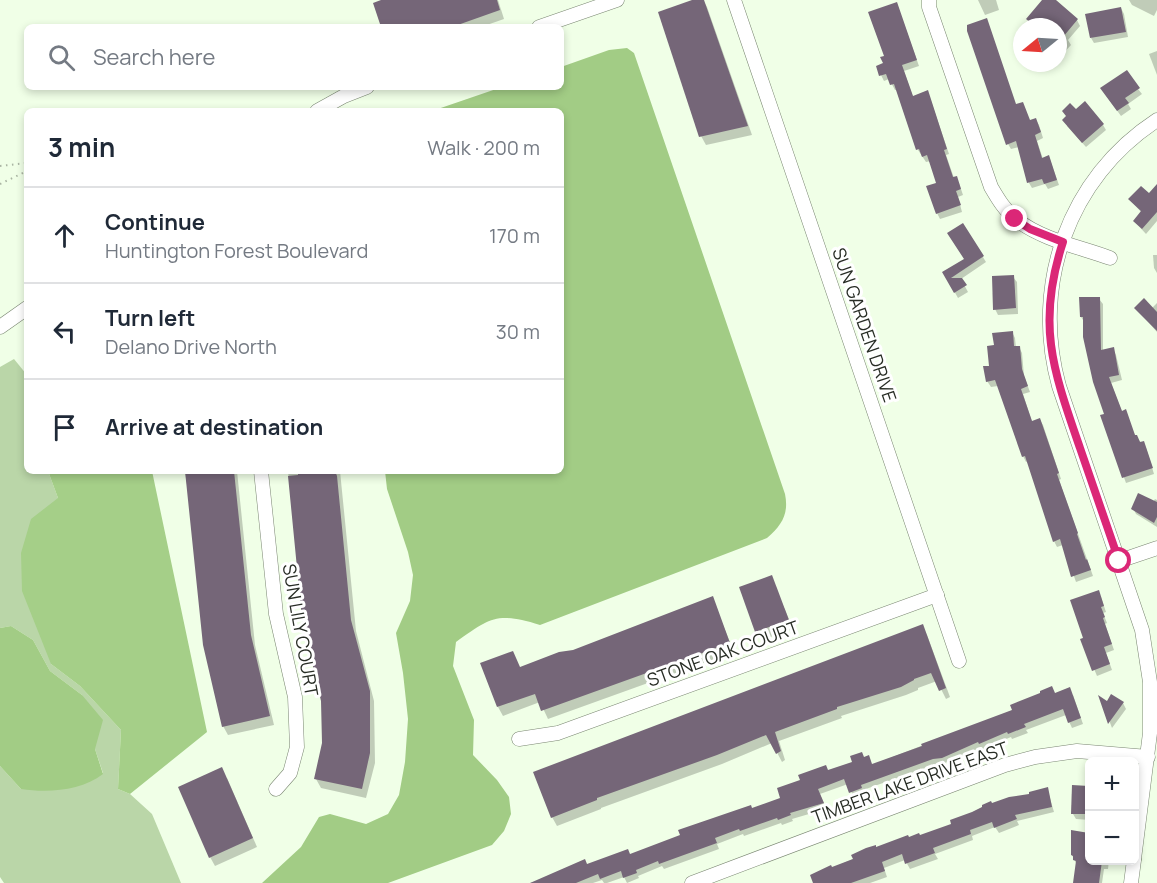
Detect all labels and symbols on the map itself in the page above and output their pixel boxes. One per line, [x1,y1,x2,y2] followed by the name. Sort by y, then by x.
[1013,18,1067,72] north arrow
[1001,205,1027,231] route end
[827,244,903,405] street label: SUN GARDEN DRIVE
[1105,547,1131,573] route start
[278,562,324,698] street label: SUN LILY COURT
[644,614,802,692] street label: STONE OAK COURT
[808,735,1011,829] street label: TIMBER LAKE DRIVE EAST

